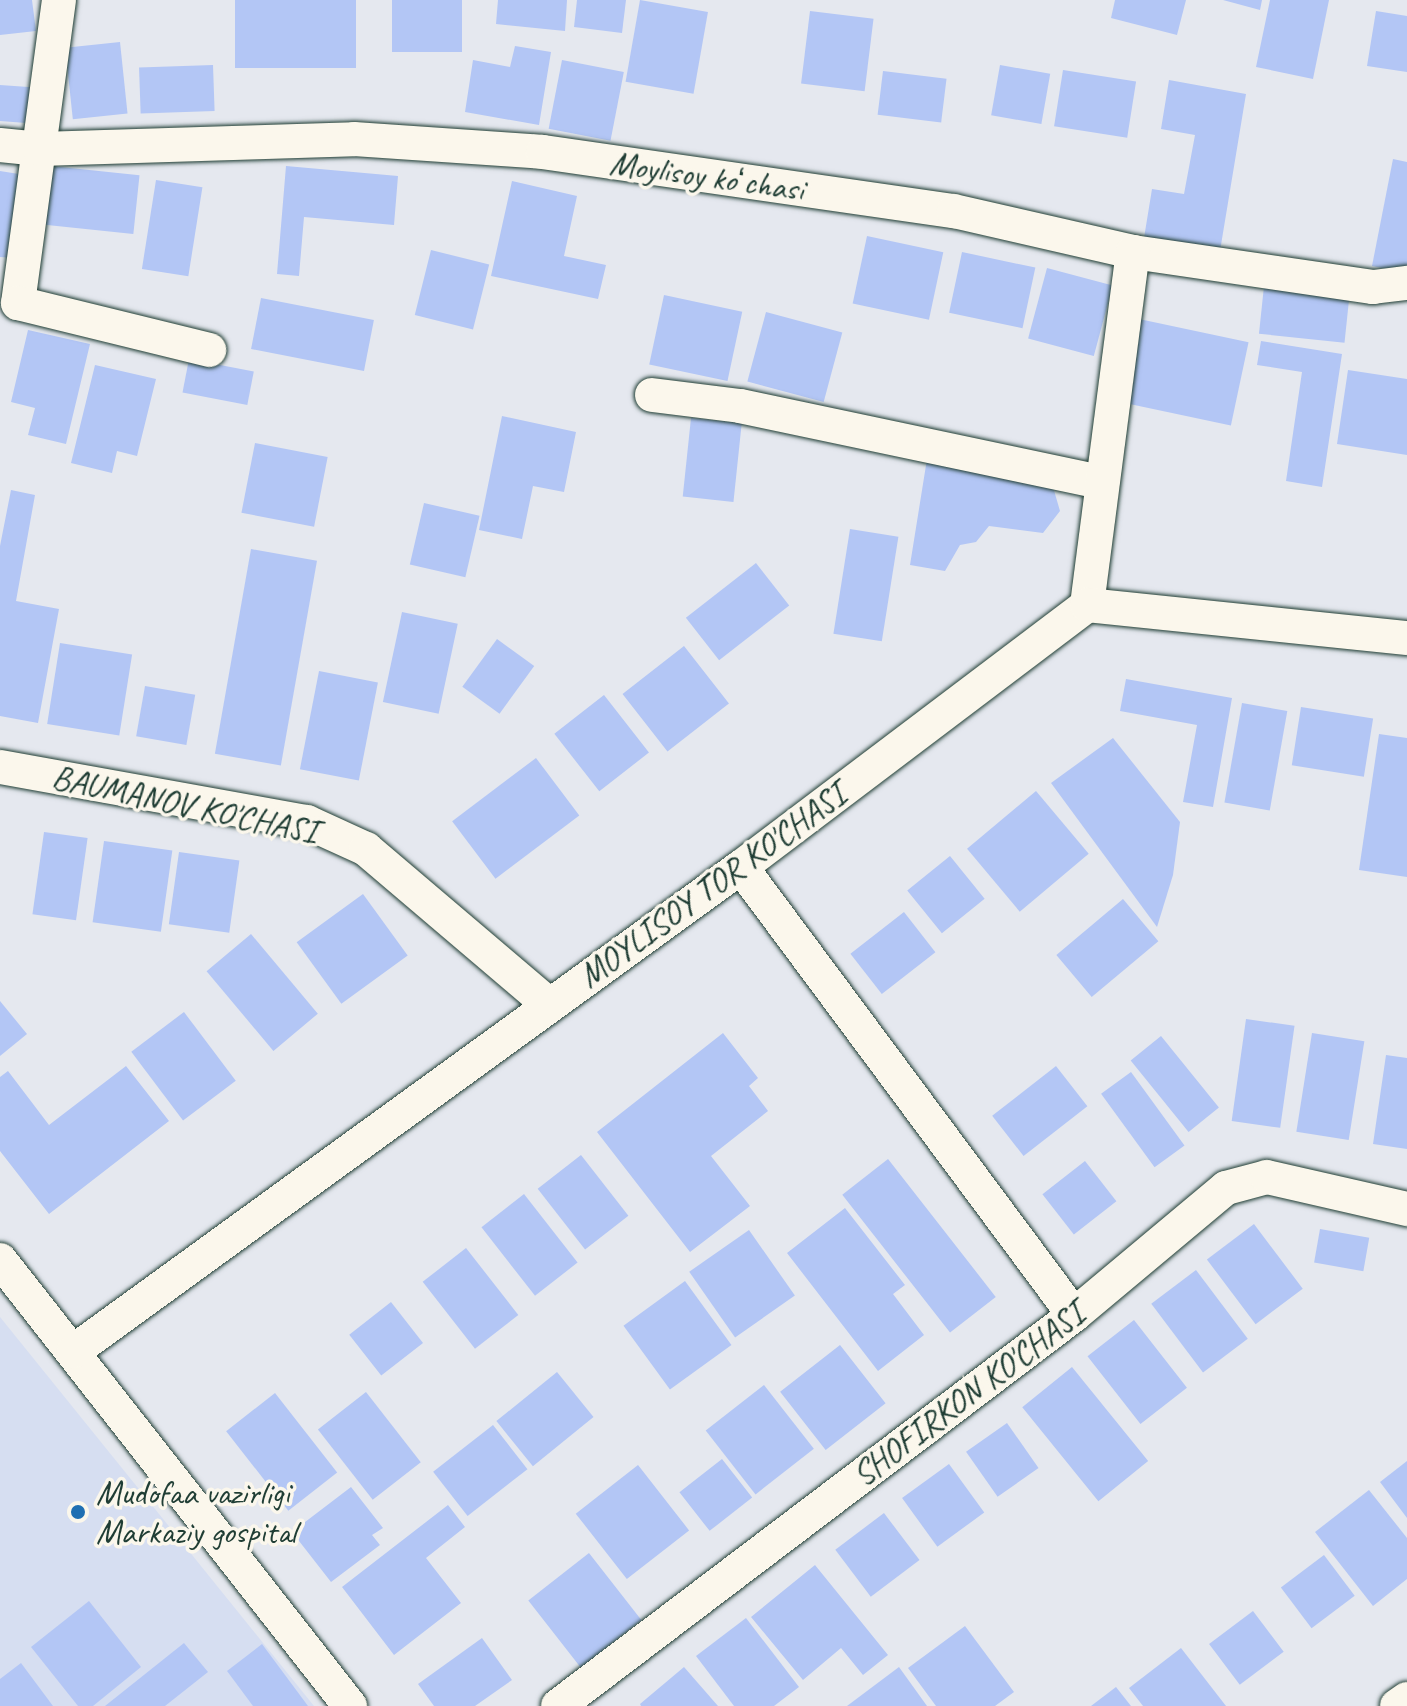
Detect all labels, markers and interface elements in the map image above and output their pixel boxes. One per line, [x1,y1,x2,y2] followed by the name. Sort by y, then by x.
[607,142,807,210] street label: Moylisoy koʻchasi
[48,756,322,852] street label: BAUMANOV KO'CHASI
[571,775,853,995] street label: MOYLISOY TOR KO'CHASI
[844,1293,1092,1495] street label: SHOFIRKON KO'CHASI
[96,1472,296,1552] place label: Mudofaa vazirligi Markaziy gospital
[67,1501,89,1523] marker: Mudofaa vazirligi Markaziy gospital

